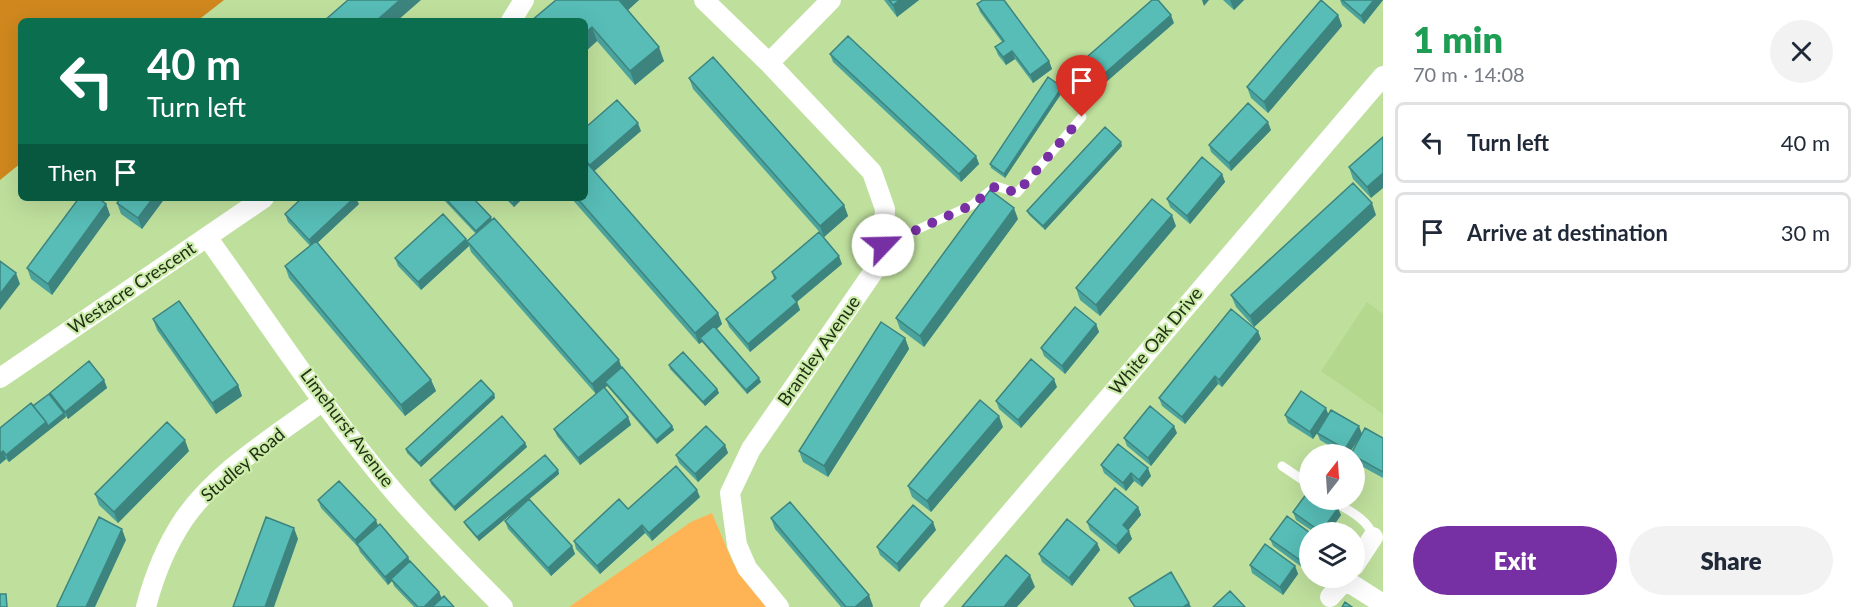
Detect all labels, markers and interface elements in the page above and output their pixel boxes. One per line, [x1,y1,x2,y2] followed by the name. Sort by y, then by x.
[1413,17,1503,61] text: 1 min
[1770,20,1833,83] button: close
[147,39,241,89] text: 40 m
[48,42,126,120] icon: left
[1056,55,1107,117] pin
[1413,62,1525,86] text: 70 m · 14:08
[1065,64,1098,97] icon: arrive
[147,90,246,123] text: Turn left
[1416,126,1449,159] icon: left
[1467,129,1549,156] text: Turn left
[1781,129,1830,156] text: 40 m
[109,156,142,189] icon: arrive
[48,159,97,186] text: Then
[851,213,915,277] position arrow
[1416,216,1449,249] icon: arrive
[1467,219,1668,246] text: Arrive at destination
[1781,219,1830,246] text: 30 m
[64,236,200,338] street label: Westacre Crescent
[1104,282,1206,398] street label: White Oak Drive
[772,291,864,410] street label: Brantley Avenue
[296,364,399,491] street label: Limehurst Avenue
[196,423,289,506] street label: Studley Road
[1299,444,1365,510] north arrow
[1299,444,1365,588] map controls
[1299,522,1365,588] button: layers
[1413,526,1617,595] button: Exit
[1629,526,1833,595] button: Share

